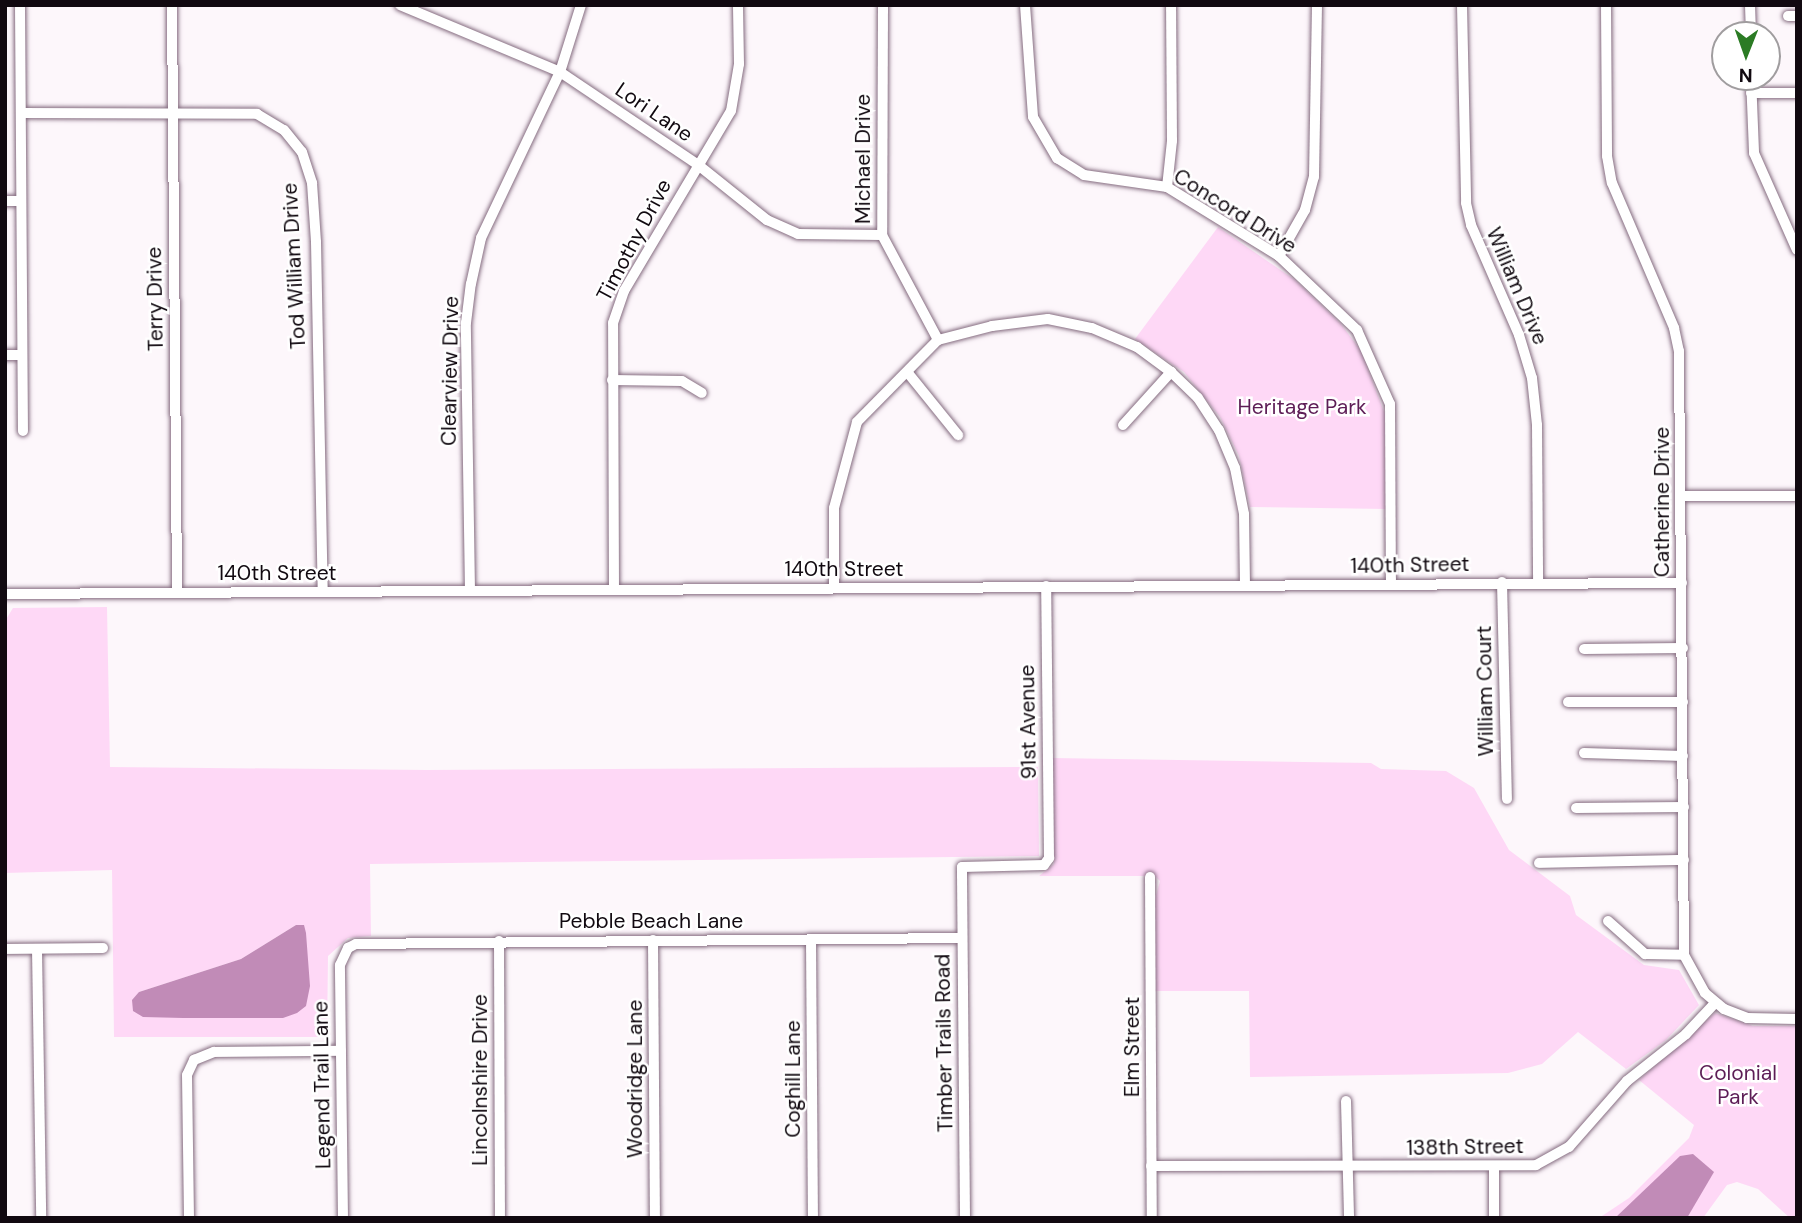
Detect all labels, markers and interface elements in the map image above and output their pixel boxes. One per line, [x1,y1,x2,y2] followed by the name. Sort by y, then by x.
[1711,21,1781,91] north arrow
[1739,63,1753,88] text: N
[610,77,698,147] street label: Lori Lane
[850,94,876,224] street label: Michael Drive
[1169,163,1301,259] street label: Concord Drive
[591,175,677,305] street label: Timothy Drive
[277,182,311,350] street label: Tod William Drive
[1481,223,1553,349] street label: William Drive
[141,247,169,351] street label: Terry Drive
[436,296,464,446] street label: Clearview Drive
[1238,394,1366,420] park label: Heritage Park
[1649,427,1675,577] street label: Catherine Drive
[1350,551,1470,579] street label: 140th Street
[784,556,904,582] street label: 140th Street
[217,560,337,586] street label: 140th Street
[1471,625,1499,757] street label: William Court
[1014,664,1042,780] street label: 91st Avenue
[559,908,743,934] street label: Pebble Beach Lane
[930,954,958,1132] street label: Timber Trails Road
[467,994,493,1166] street label: Lincolnshire Drive
[1119,997,1145,1097] street label: Elm Street
[622,1000,648,1158] street label: Woodridge Lane
[308,1001,336,1169] street label: Legend Trail Lane
[780,1020,806,1138] street label: Coghill Lane
[1699,1060,1777,1110] park label: Colonial Park
[1406,1133,1524,1161] street label: 138th Street

